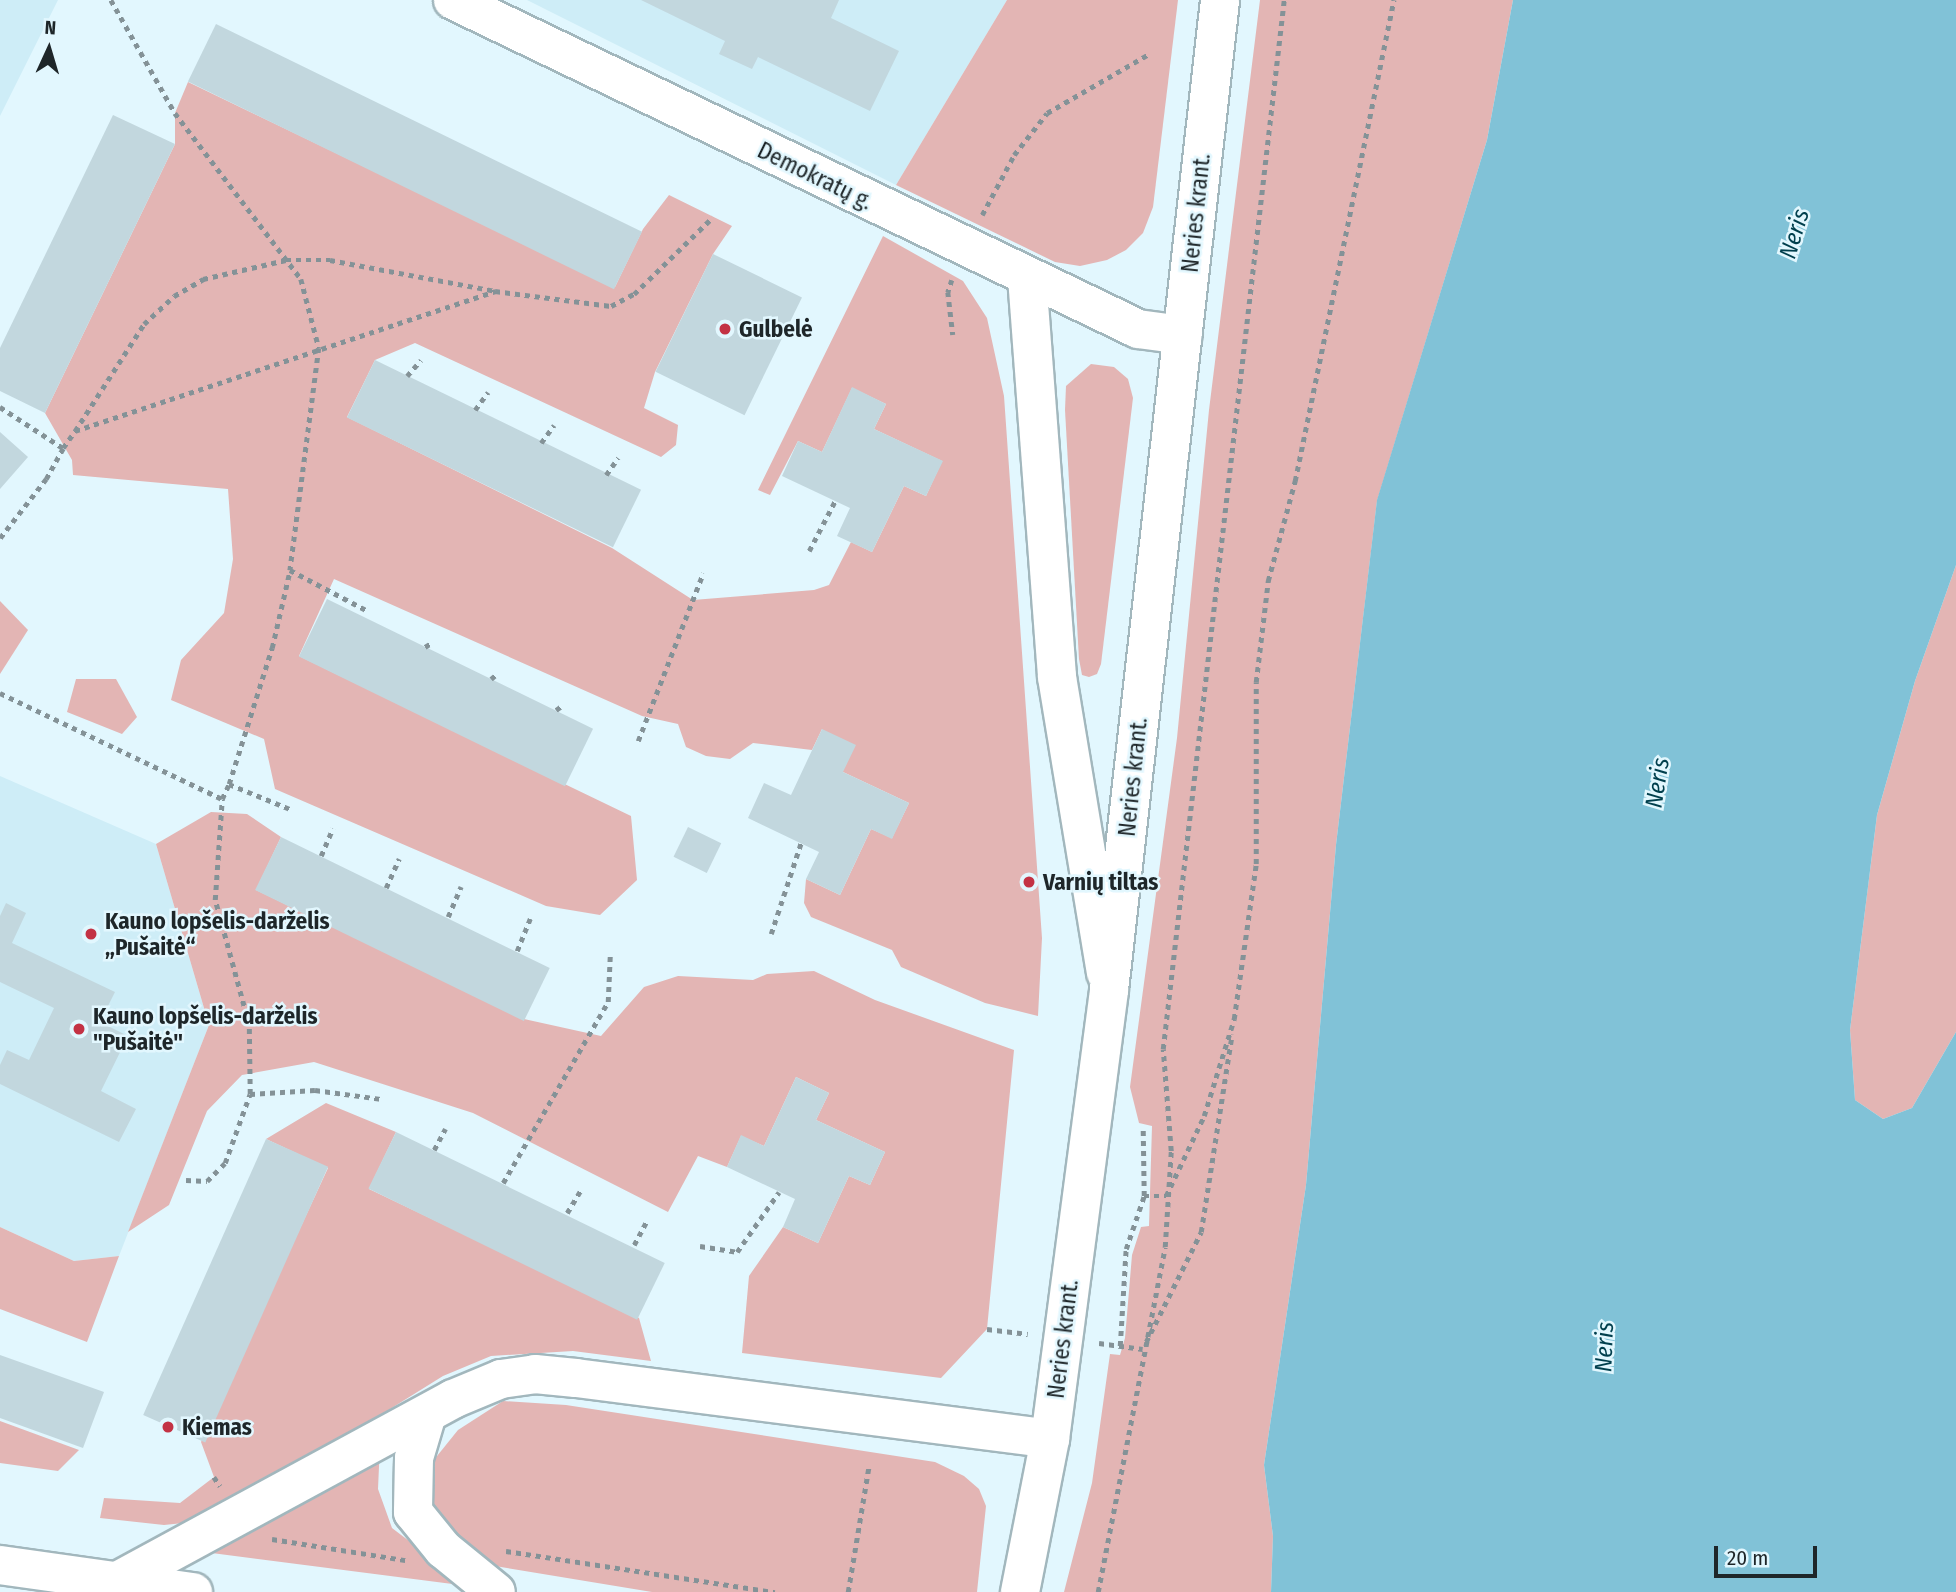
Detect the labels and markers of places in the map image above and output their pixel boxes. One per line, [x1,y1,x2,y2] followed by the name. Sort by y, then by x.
[739,315,813,343] place label: Gulbelė
[717,321,733,337] marker: Gulbelė
[1043,868,1158,896] place label: Varnių tiltas
[1021,874,1037,890] marker: Varnių tiltas
[105,907,330,961] place label: Kauno lopšelis-darželis „Pušaitė“
[83,926,99,942] marker: Kauno lopšelis-darželis „Pušaitė“
[93,1002,318,1056] place label: Kauno lopšelis-darželis "Pušaitė"
[71,1021,87,1037] marker: Kauno lopšelis-darželis "Pušaitė"
[182,1413,252,1441] place label: Kiemas
[160,1419,176,1435] marker: Kiemas

